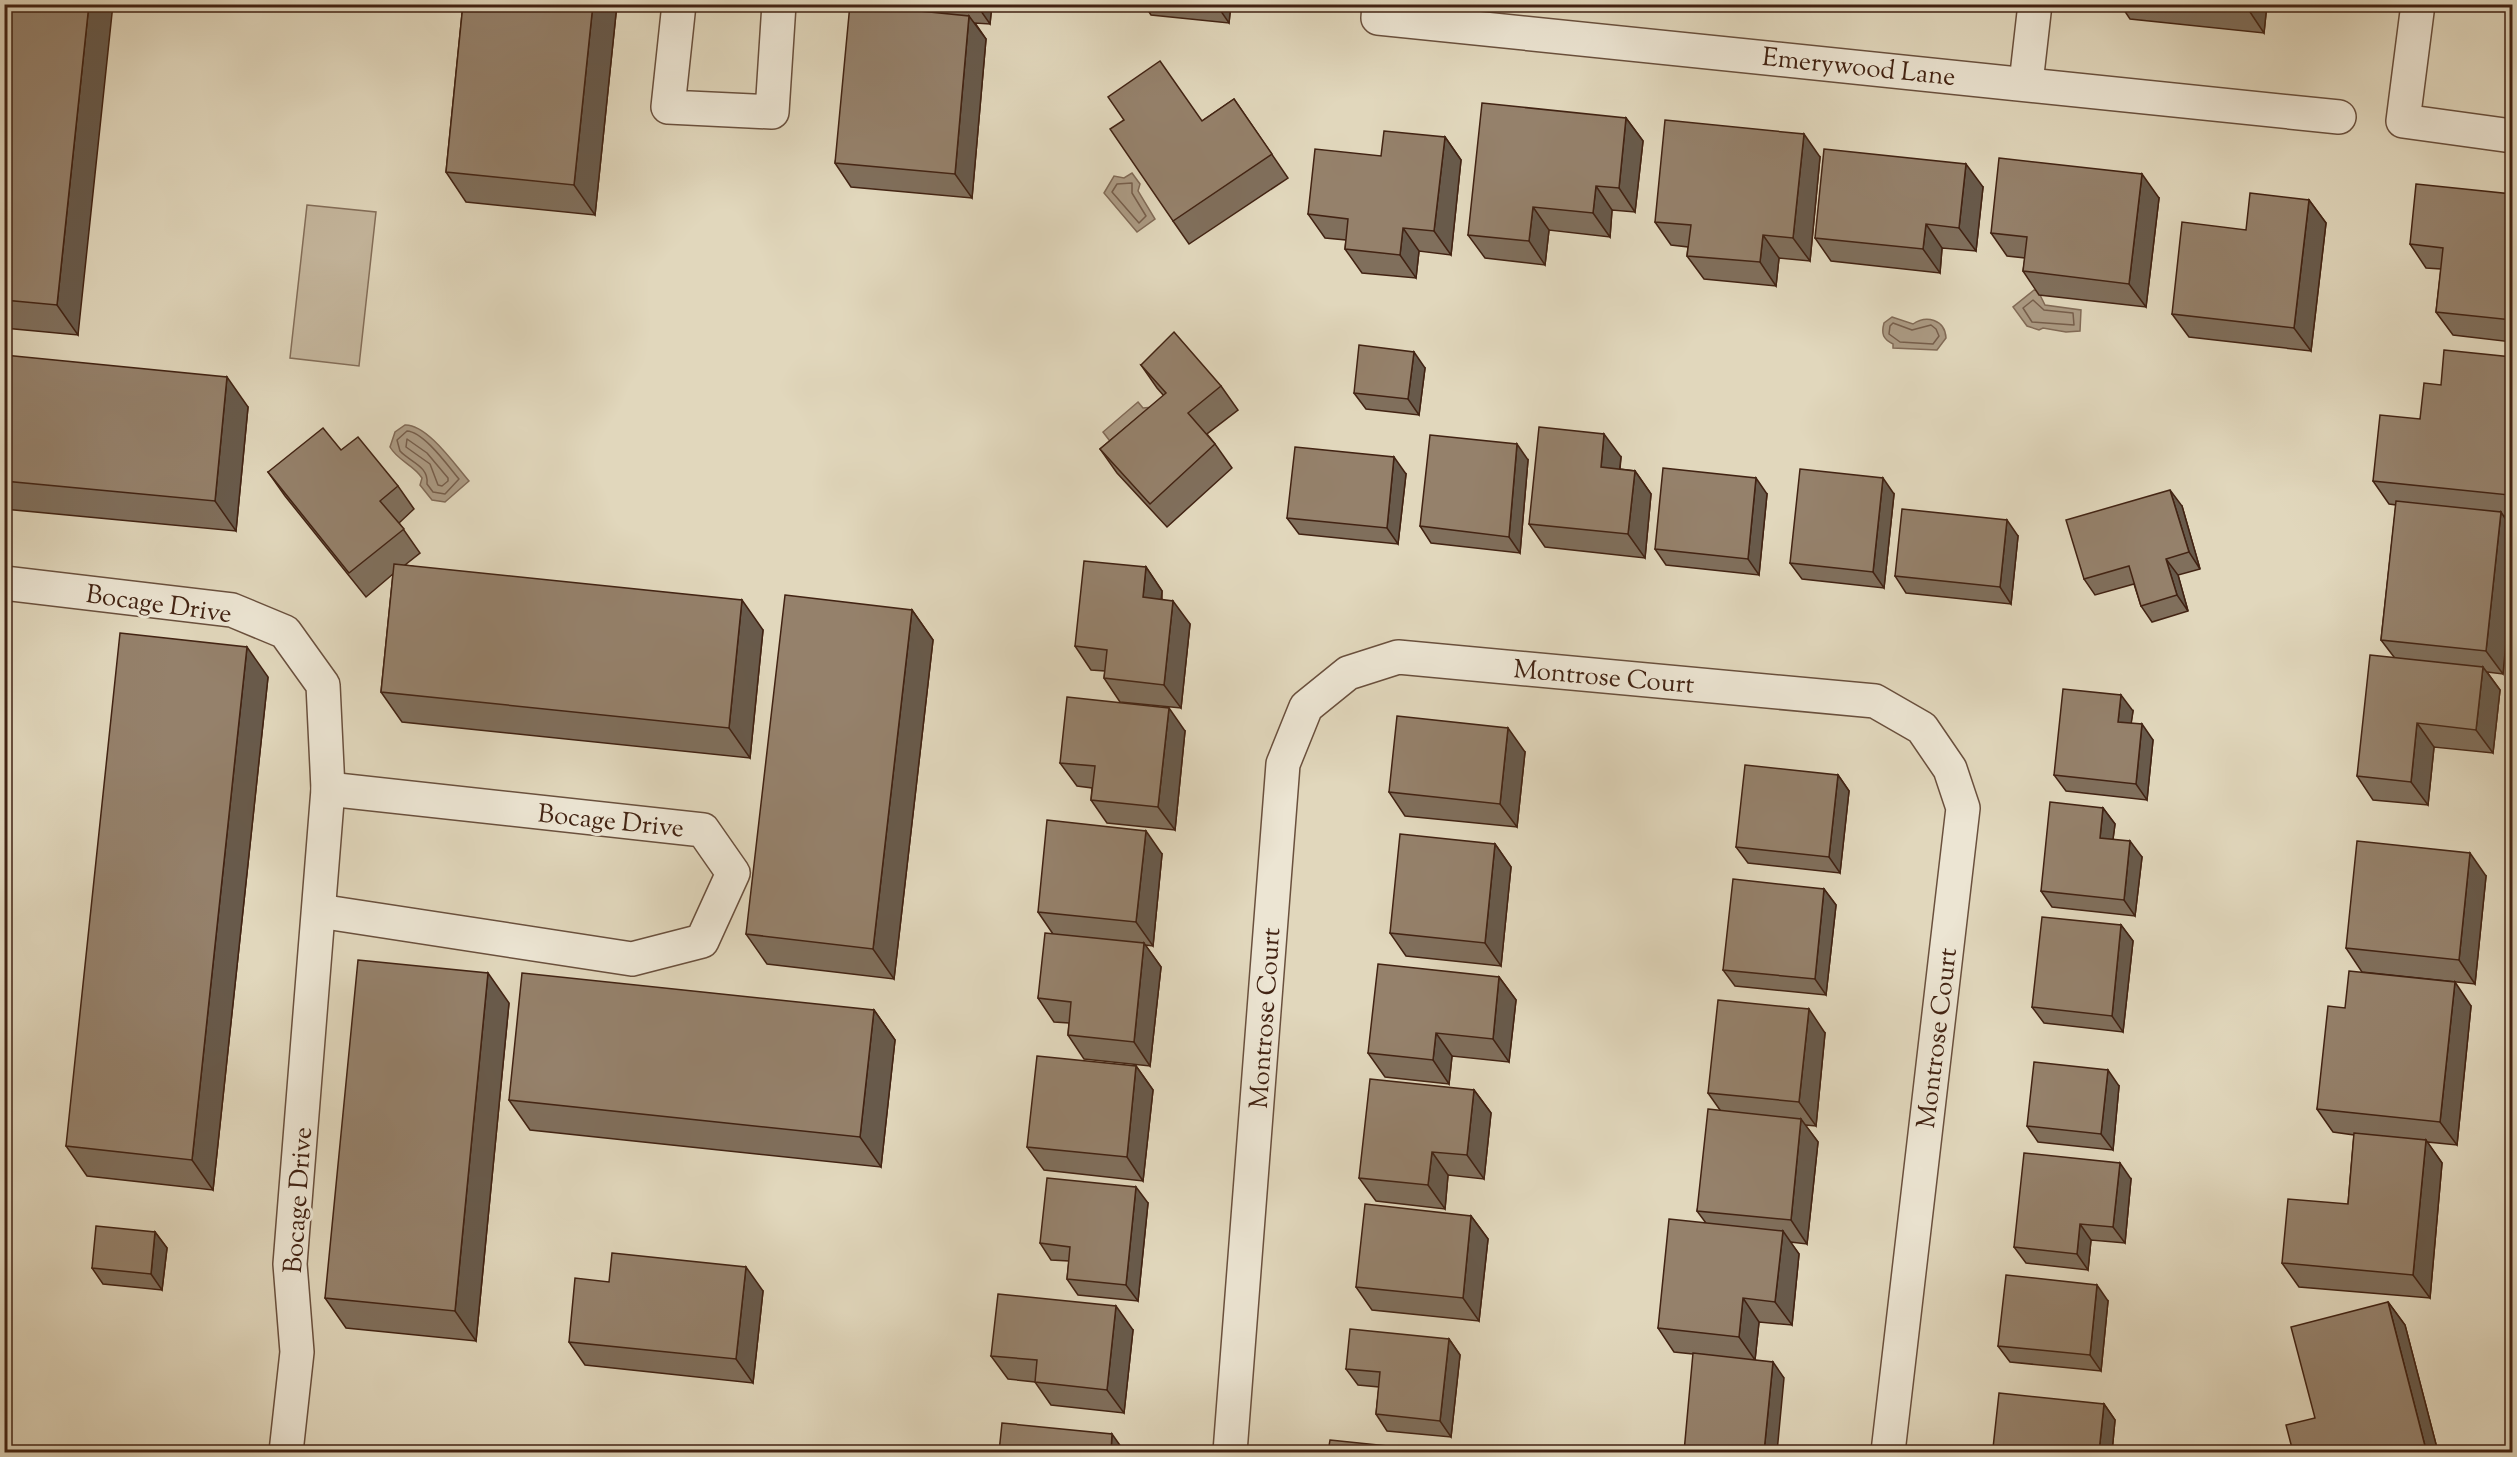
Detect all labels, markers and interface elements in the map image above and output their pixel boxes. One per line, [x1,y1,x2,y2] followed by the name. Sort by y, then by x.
[1760,40,1957,97] street label: Emerywood Lane
[83,577,234,634] street label: Bocage Drive
[1512,652,1696,705] street label: Montrose Court
[536,796,686,849] street label: Bocage Drive
[1242,926,1291,1110] street label: Montrose Court
[1909,946,1968,1131] street label: Montrose Court
[276,1126,323,1275] street label: Bocage Drive

